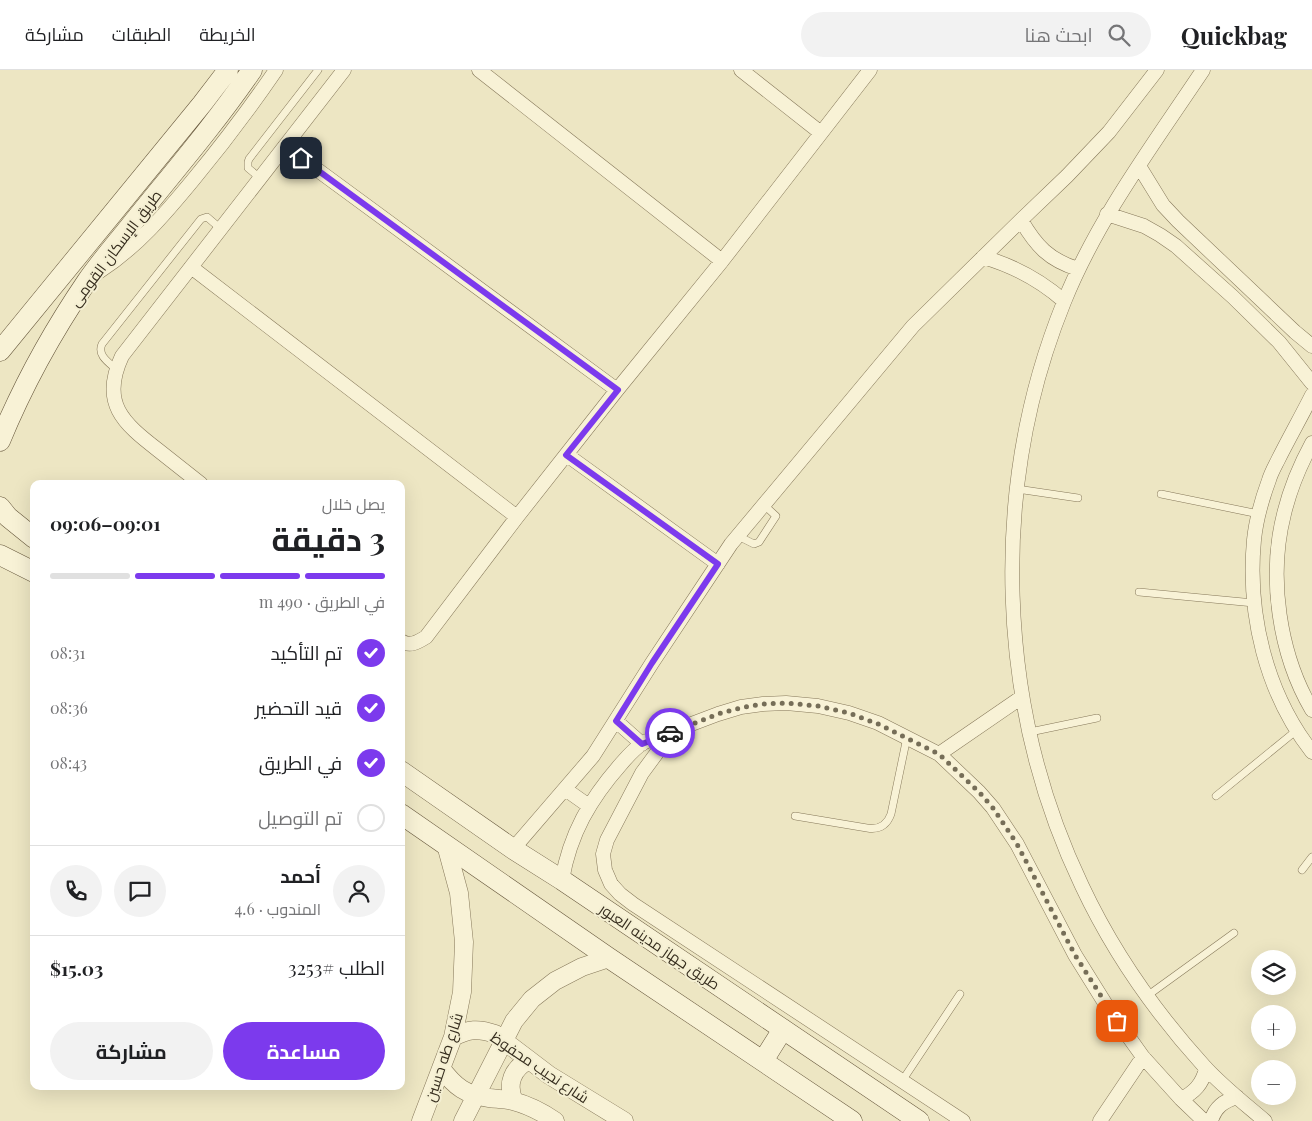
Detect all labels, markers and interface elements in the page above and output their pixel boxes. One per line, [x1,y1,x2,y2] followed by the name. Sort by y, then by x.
[801,12,1151,57] search box
[1181,19,1287,51] text: Quickbag
[1025,21,1093,47] text: ابحث هنا
[1105,21,1133,49] icon: search
[25,22,84,46] text: مشاركة
[112,22,171,46] text: الطبقات
[199,22,256,46] text: الخريطة
[280,137,322,179] pin
[287,144,315,172] icon: home
[64,186,166,311] street label: طريق الإسكان القومى
[322,493,385,514] text: يصل خلال
[50,510,160,536] text: 09:01–09:06
[271,516,385,559] text: 3 دقيقة
[259,591,385,612] text: في الطريق · 490 m
[271,639,342,665] text: تم التأكيد
[357,639,385,667] icon: check
[50,642,85,663] text: 08:31
[255,694,342,720] text: قيد التحضير
[357,694,385,722] icon: check
[50,697,88,718] text: 08:36
[645,708,695,758] courier
[656,719,684,747] icon: car
[259,749,342,775] text: في الطريق
[357,749,385,777] icon: check
[50,752,87,773] text: 08:43
[258,804,342,830] text: تم التوصيل
[280,862,321,888] text: أحمد
[50,865,102,917] button: phone
[114,865,166,917] button: chat
[333,865,385,917] button: person
[234,898,321,919] text: المندوب · 4.6
[594,898,724,995] street label: طريق جهاز مدينه العبور
[1251,950,1296,1105] map controls
[1251,950,1296,995] button: layers
[288,954,385,980] text: الطلب #3253
[50,955,103,981] text: $15.03
[1096,1000,1138,1042] pin
[1251,1005,1296,1050] button: +
[1103,1007,1131,1035] icon: bag
[419,1010,469,1105] street label: شارع طه حسين
[50,1022,213,1080] button: مشاركة
[223,1022,385,1080] button: مساعدة
[486,1027,593,1109] street label: شارع نجيب محفوظ
[1251,1060,1296,1105] button: −

